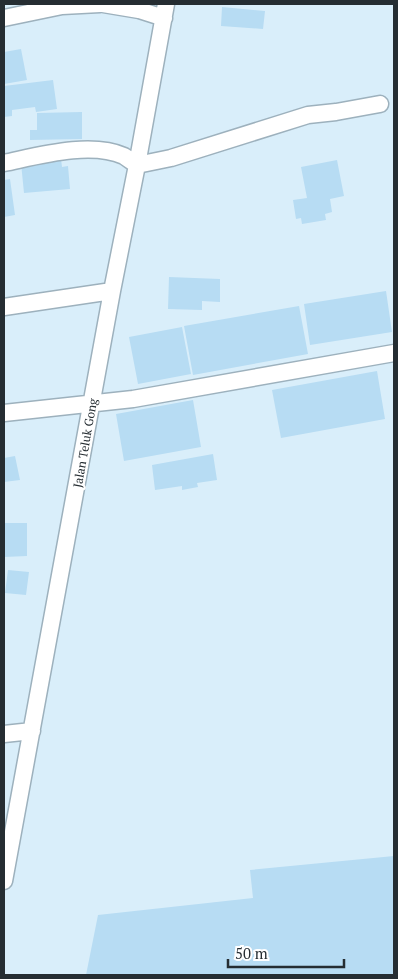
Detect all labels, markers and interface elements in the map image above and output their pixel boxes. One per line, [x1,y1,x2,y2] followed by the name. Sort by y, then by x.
[70,396,100,489] street label: Jalan Teluk Gong
[228,936,344,968] scale bar
[235,943,268,963] text: 50 m

